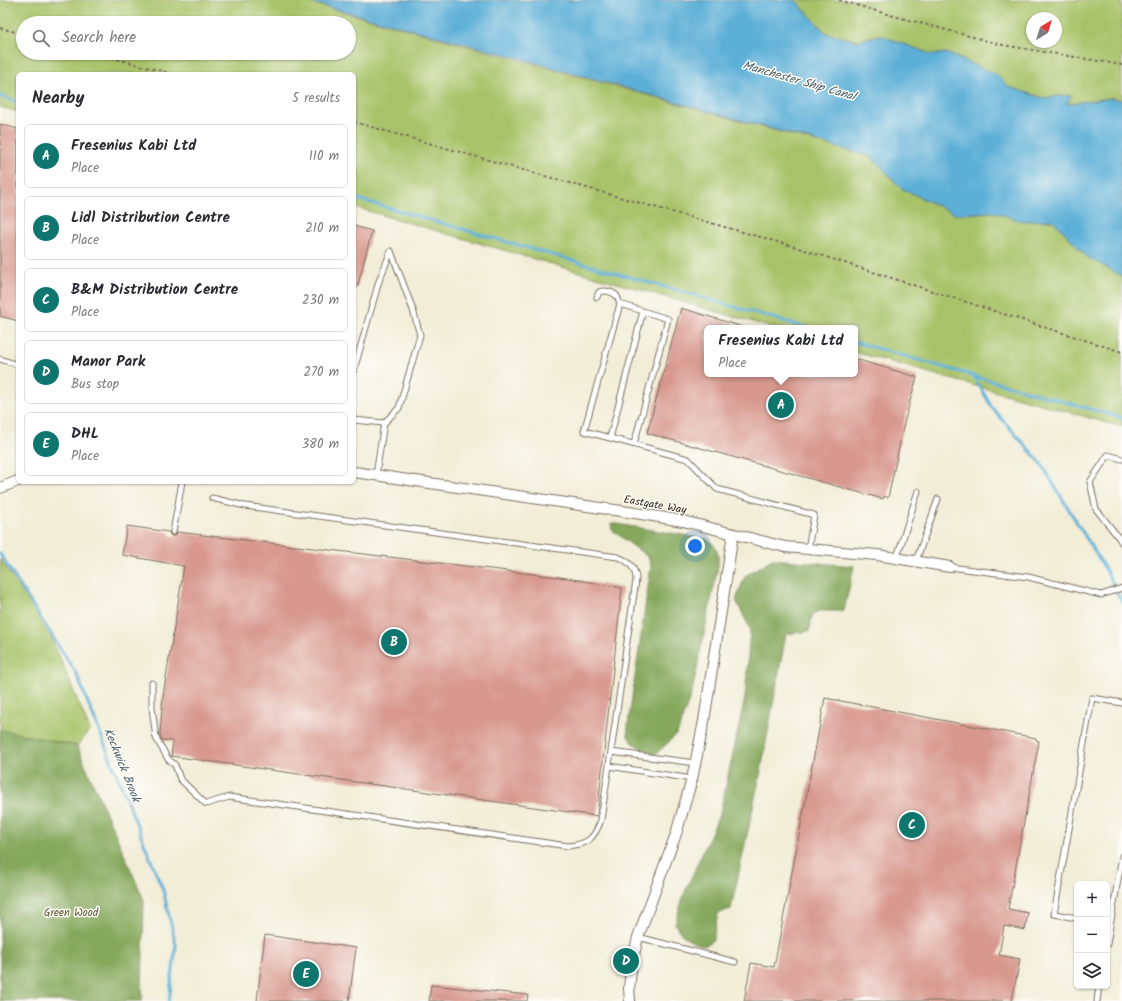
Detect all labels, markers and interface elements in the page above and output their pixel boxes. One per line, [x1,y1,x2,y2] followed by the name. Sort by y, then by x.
[1026,12,1062,48] north arrow
[16,16,356,60] search box
[62,26,136,50] text: Search here
[30,27,52,49] icon: search
[740,56,860,107] water label: Manchester Ship Canal
[32,85,84,112] text: Nearby
[292,88,340,109] text: 5 results
[71,134,196,158] text: Fresenius Kabi Ltd
[42,146,50,167] text: A
[309,146,339,167] text: 110 m
[71,158,99,179] text: Place
[71,206,230,230] text: Lidl Distribution Centre
[42,218,50,239] text: B
[305,218,339,239] text: 210 m
[71,230,99,251] text: Place
[71,278,238,302] text: B&M Distribution Centre
[42,290,50,311] text: C
[302,290,339,311] text: 230 m
[71,302,99,323] text: Place
[704,325,858,377] popup
[718,329,844,353] text: Fresenius Kabi Ltd
[71,350,145,374] text: Manor Park
[718,353,746,374] text: Place
[42,362,50,383] text: D
[303,362,339,383] text: 270 m
[71,374,119,395] text: Bus stop
[768,390,794,420] pin: A
[71,422,99,446] text: DHL
[42,434,50,455] text: E
[302,434,339,455] text: 380 m
[71,446,99,467] text: Place
[622,491,689,520] street label: Eastgate Way
[685,536,705,556] your location
[381,627,407,657] pin: B
[99,725,146,807] water label: Keckwick Brook
[899,810,925,840] pin: C
[1074,881,1110,989] map controls
[1074,881,1110,917] button: +
[44,904,99,922] park label: Green Wood
[1074,917,1110,953] button: −
[613,946,639,976] pin: D
[1074,953,1110,989] button: layers
[293,959,319,989] pin: E

